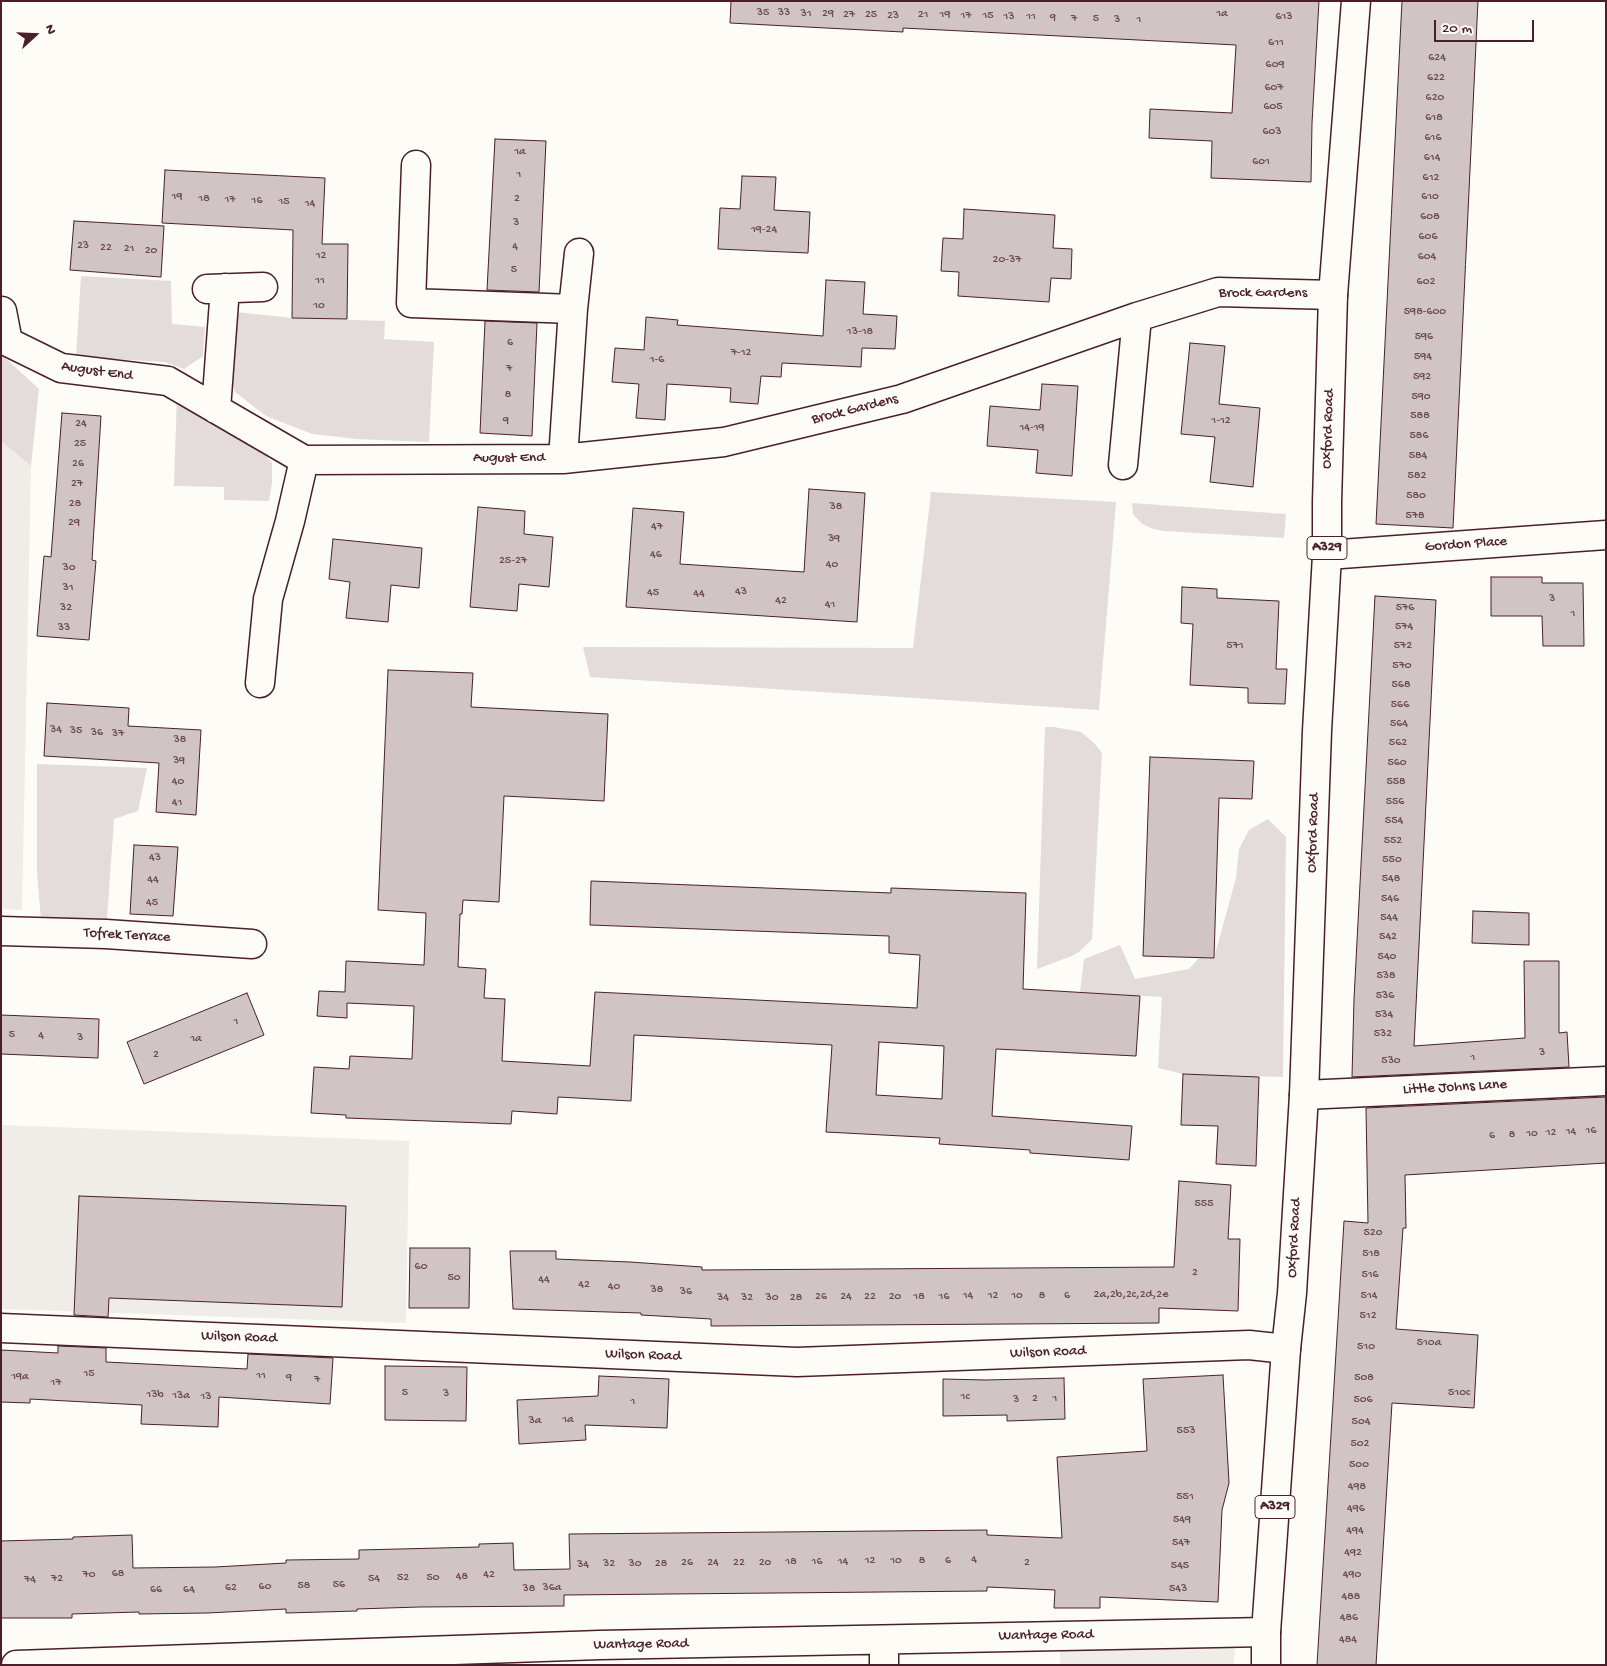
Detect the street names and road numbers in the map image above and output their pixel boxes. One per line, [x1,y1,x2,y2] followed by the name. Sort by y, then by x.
[1219,285,1307,303] street label: Brock Gardens
[60,358,134,386] street label: August End
[1319,389,1339,469] street label: Oxford Road
[810,391,900,429] street label: Brock Gardens
[473,450,545,468] street label: August End
[1424,533,1508,557] street label: Gordon Place
[1307,536,1347,560] road number: A329
[1304,793,1324,873] street label: Oxford Road
[83,925,171,947] street label: Tofrek Terrace
[1402,1076,1508,1100] street label: Little Johns Lane
[1284,1198,1306,1278] street label: Oxford Road
[201,1328,277,1348] street label: Wilson Road
[1010,1343,1086,1363] street label: Wilson Road
[605,1346,681,1366] street label: Wilson Road
[1255,1495,1295,1518] road number: A329
[998,1626,1094,1646] street label: Wantage Road
[593,1635,689,1655] street label: Wantage Road

